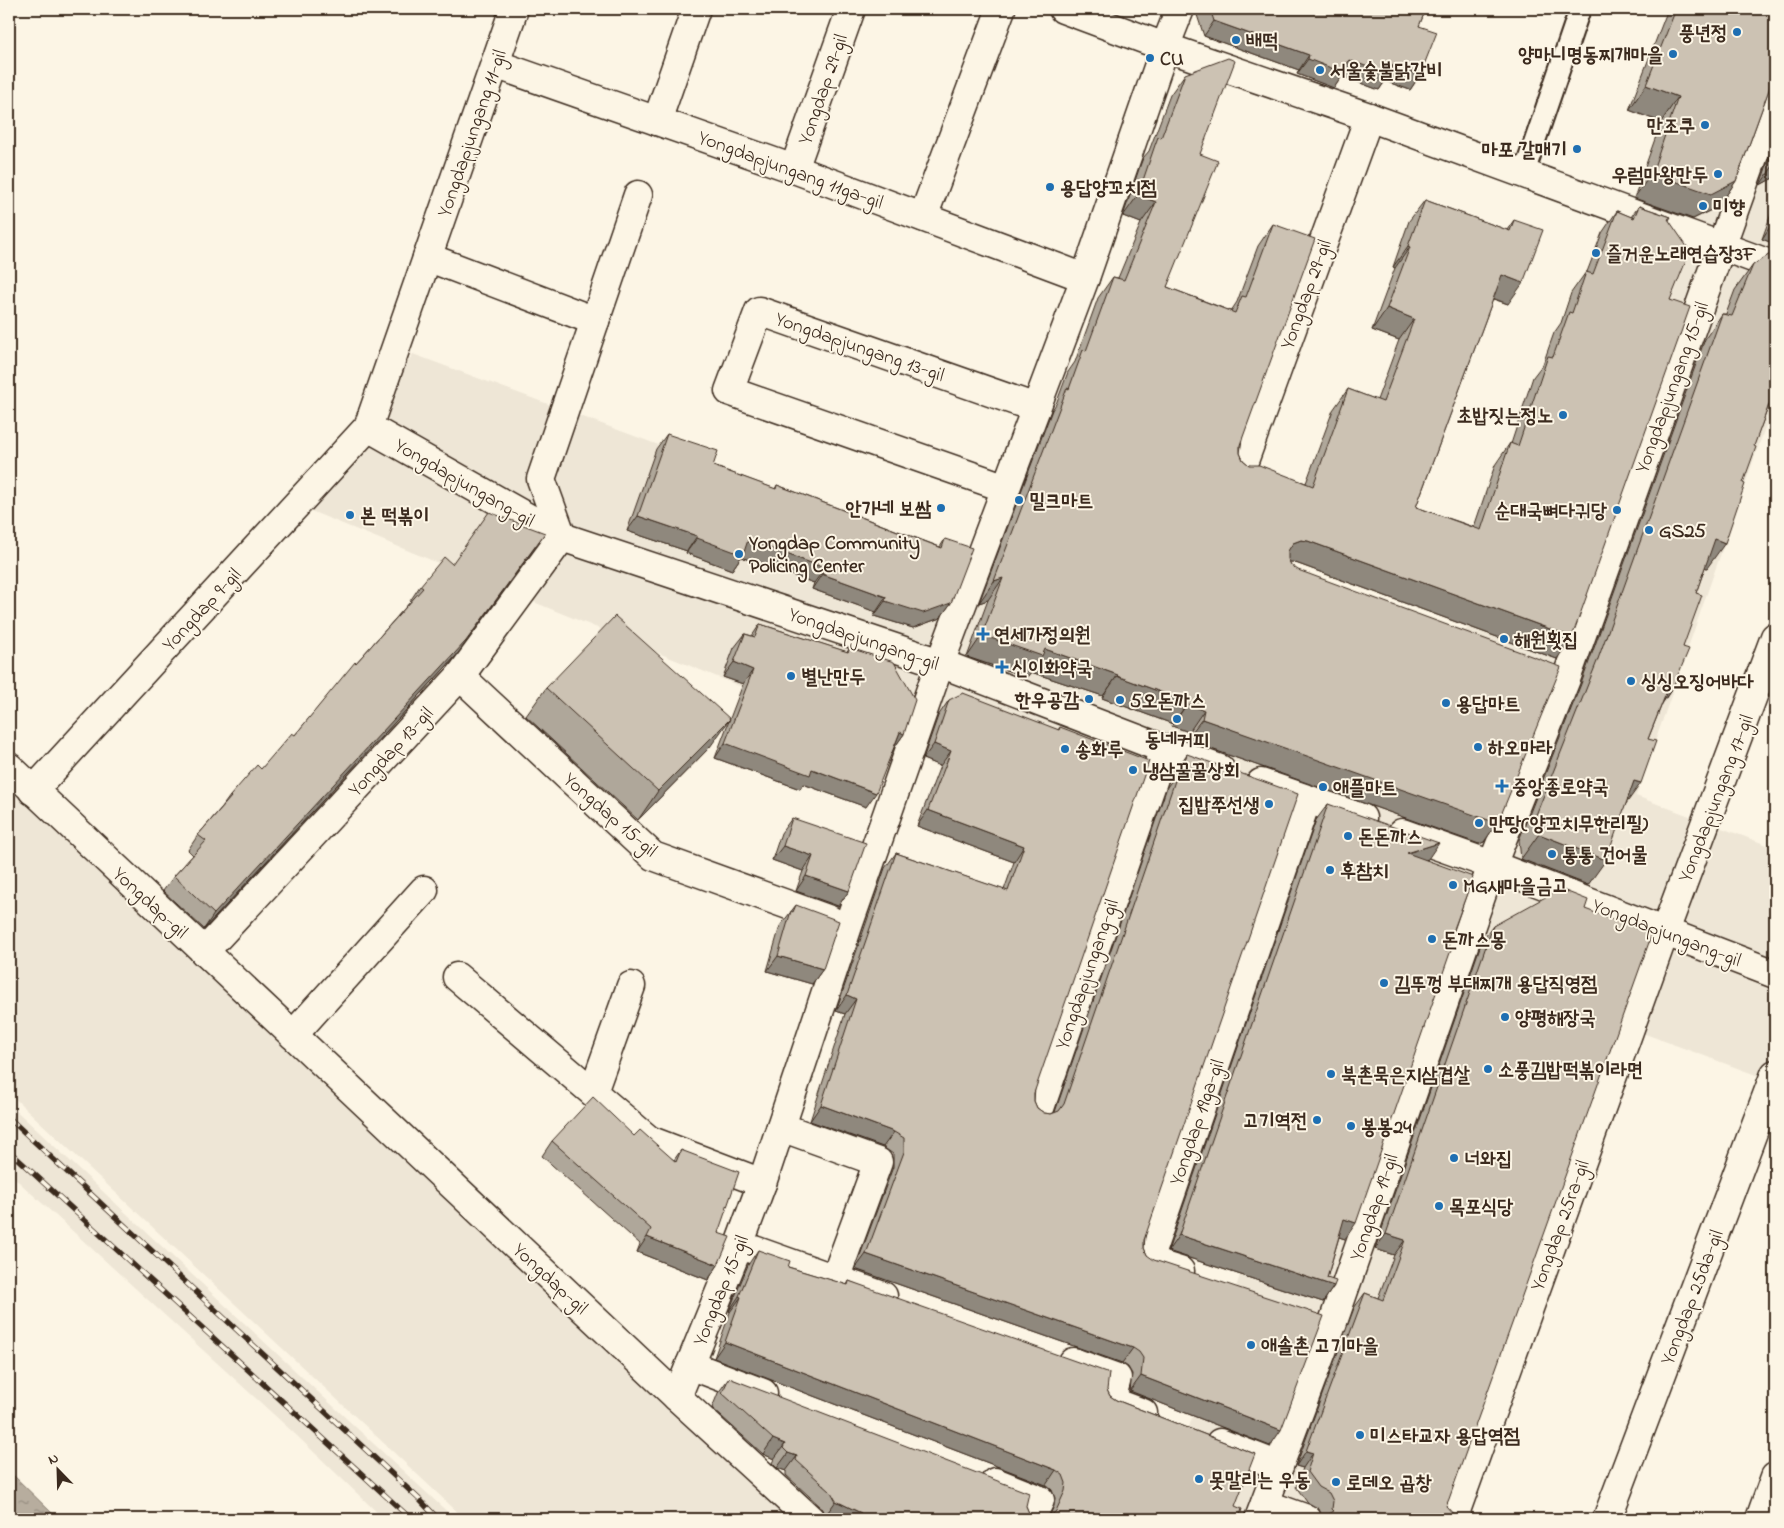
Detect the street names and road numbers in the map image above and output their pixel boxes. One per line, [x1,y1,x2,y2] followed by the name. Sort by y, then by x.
[792,31,858,149] street label: Yongdap 29-gil
[431,46,517,222] street label: Yongdapjungang 11-gil
[693,124,887,219] street label: Yongdapjungang 11ga-gil
[1274,236,1342,354] street label: Yongdap 29-gil
[1629,298,1719,478] street label: Yongdapjungang 15-gil
[770,306,948,392] street label: Yongdapjungang 13-gil
[388,432,539,537] street label: Yongdapjungang-gil
[156,562,250,660] street label: Yongdap 9-gil
[784,601,942,681] street label: Yongdapjungang-gil
[342,701,442,805] street label: Yongdap 13-gil
[1672,711,1764,887] street label: Yongdapjungang 17-gil
[555,767,663,866] street label: Yongdap 15-gil
[104,861,194,947] street label: Yongdap-gil
[1587,893,1745,977] street label: Yongdapjungang-gil
[1049,896,1129,1054] street label: Yongdapjungang-gil
[1163,1056,1234,1190] street label: Yongdap 19ga-gil
[1343,1150,1408,1266] street label: Yongdap 19-gil
[1524,1156,1599,1296] street label: Yongdap 25ra-gil
[1654,1226,1733,1370] street label: Yongdap 25da-gil
[687,1231,759,1351] street label: Yongdap 15-gil
[504,1237,594,1323] street label: Yongdap-gil

